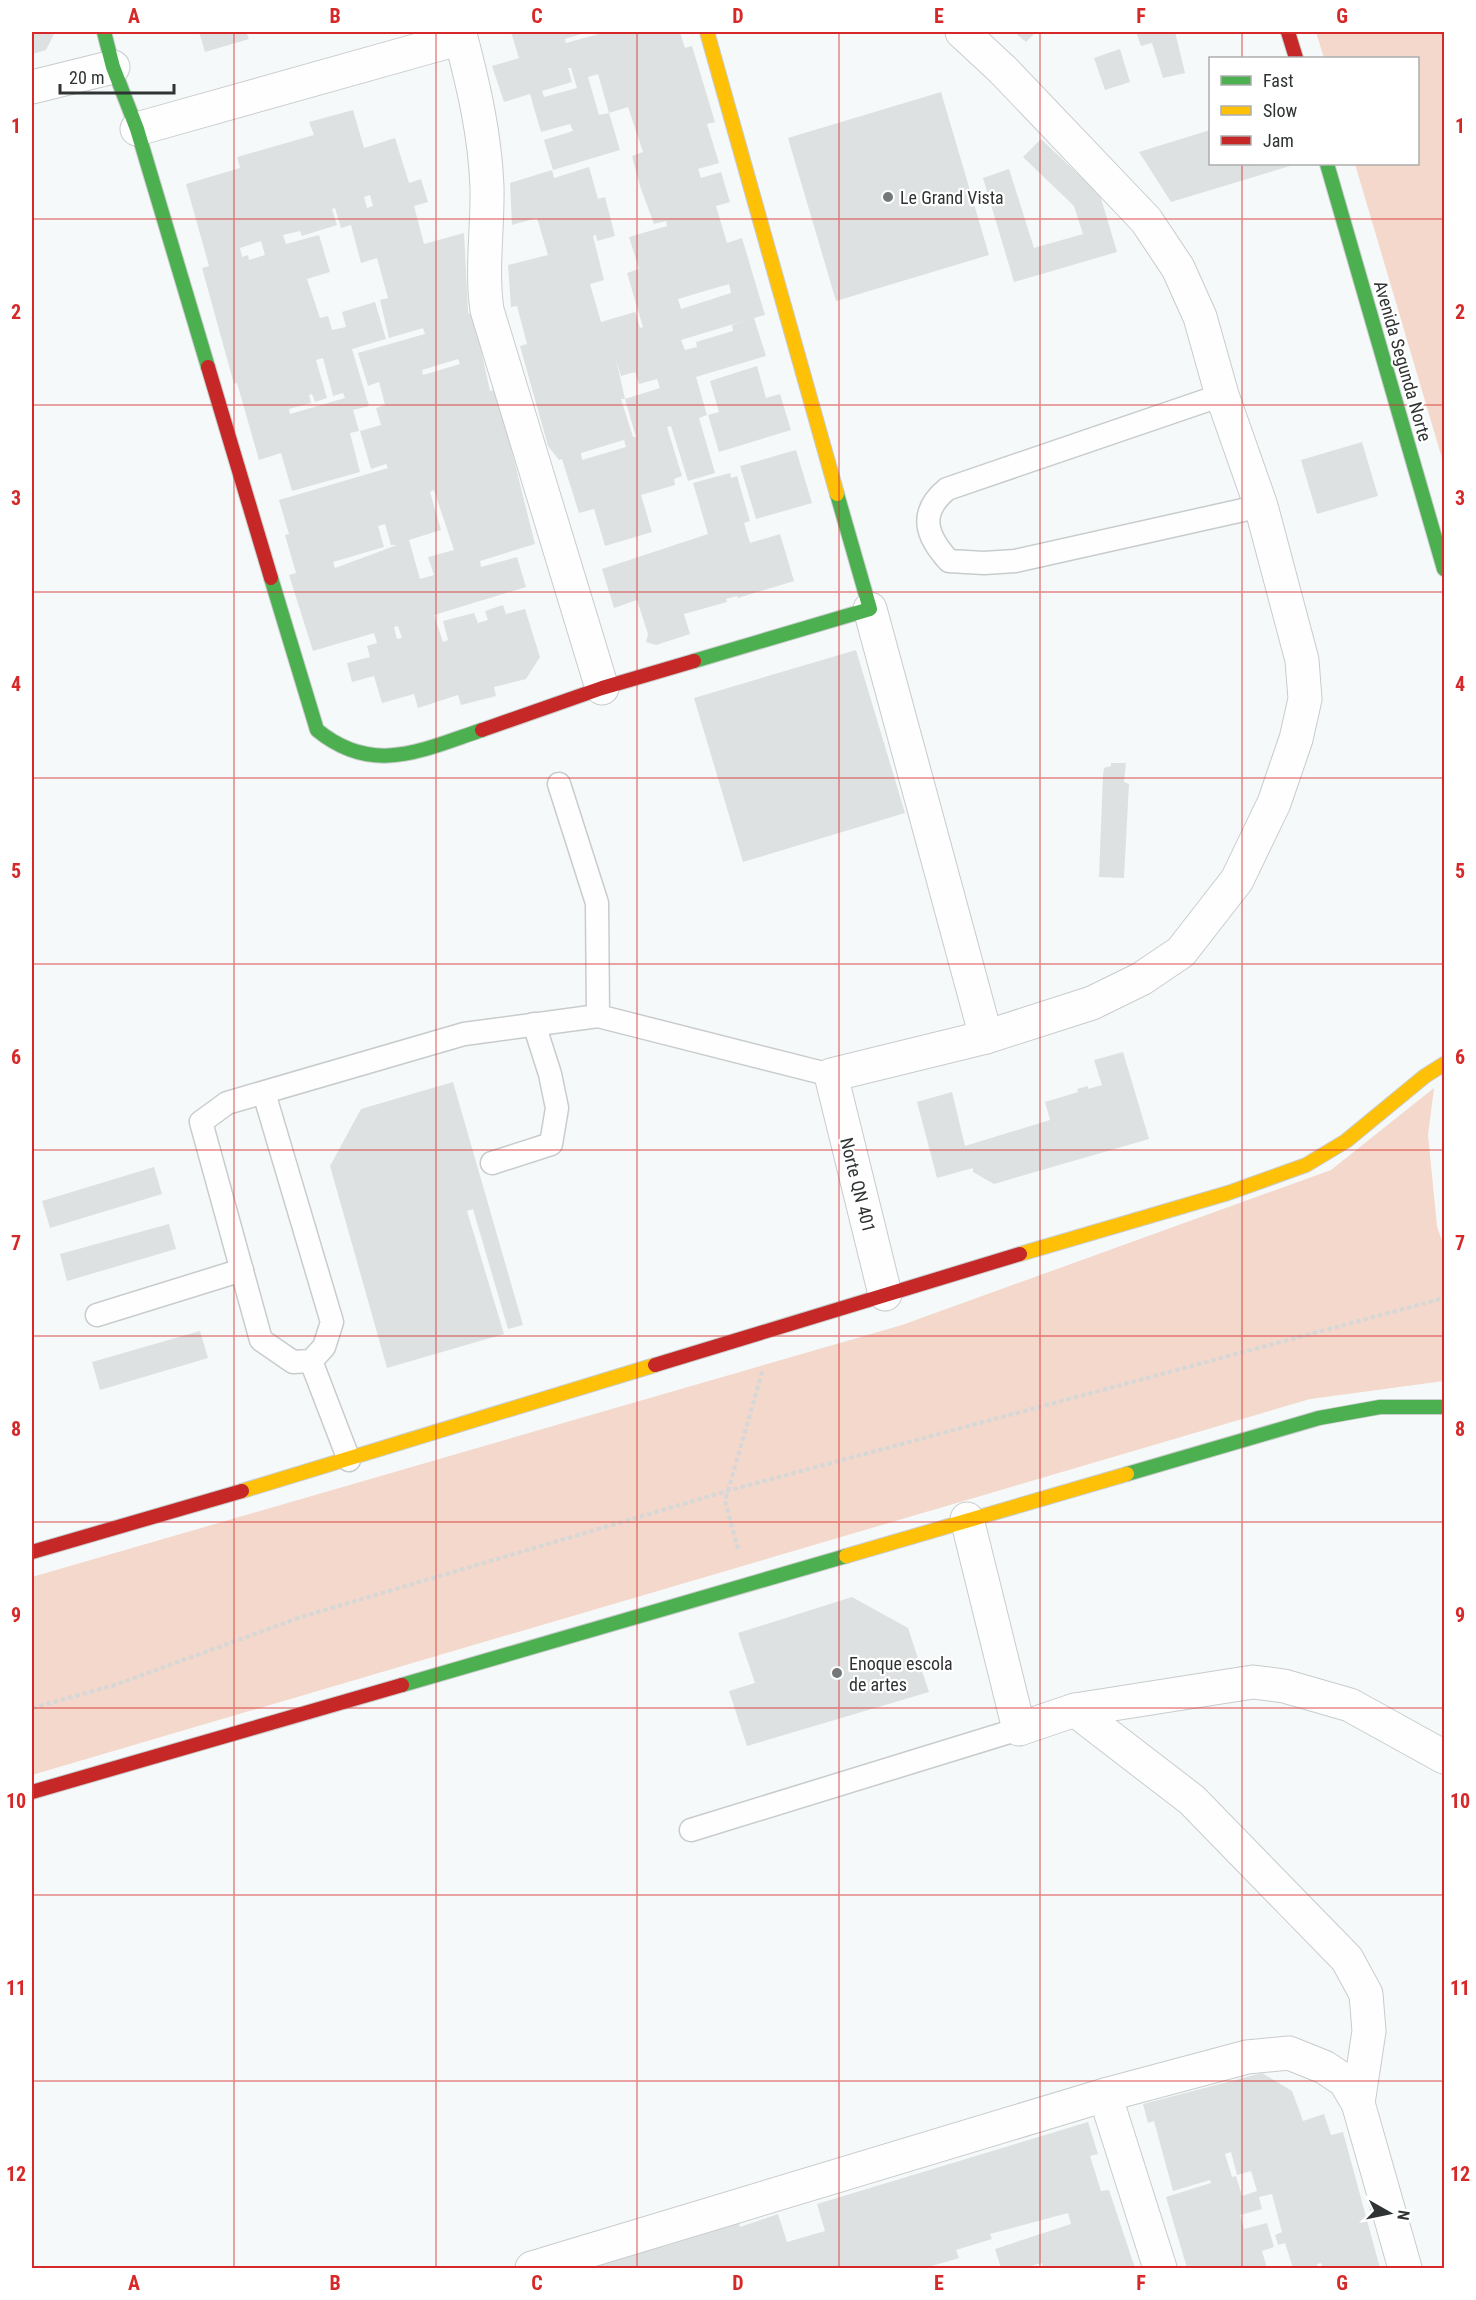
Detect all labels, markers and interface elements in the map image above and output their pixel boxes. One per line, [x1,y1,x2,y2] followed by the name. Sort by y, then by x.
[128,4,140,28] text: A
[329,4,341,28] text: B
[531,4,543,28] text: C
[732,4,744,28] text: D
[934,4,944,28] text: E
[1136,4,1146,28] text: F
[1336,4,1348,28] text: G
[60,57,174,95] scale bar
[1209,57,1419,165] legend
[69,67,104,88] text: 20 m
[1263,70,1294,91] text: Fast
[1263,100,1298,121] text: Slow
[11,114,21,138] text: 1
[1455,114,1465,138] text: 1
[1263,130,1294,151] text: Jam
[900,187,1004,208] place label: Le Grand Vista
[881,190,895,204] marker: Le Grand Vista
[1370,278,1436,444] street label: Avenida Segunda Norte
[11,300,21,324] text: 2
[1455,300,1465,324] text: 2
[11,486,21,510] text: 3
[1455,486,1465,510] text: 3
[11,672,21,696] text: 4
[1455,672,1465,696] text: 4
[11,859,21,883] text: 5
[1455,859,1465,883] text: 5
[11,1045,21,1069] text: 6
[1455,1045,1465,1069] text: 6
[836,1136,880,1234] street label: Norte QN 401
[11,1231,21,1255] text: 7
[1455,1231,1465,1255] text: 7
[11,1417,21,1441] text: 8
[1455,1417,1465,1441] text: 8
[11,1603,21,1627] text: 9
[1455,1603,1465,1627] text: 9
[849,1653,953,1695] place label: Enoque escola de artes
[830,1666,844,1680] marker: Enoque escola de artes
[6,1789,26,1813] text: 10
[1450,1789,1470,1813] text: 10
[6,1976,26,2000] text: 11
[1450,1976,1470,2000] text: 11
[6,2162,26,2186] text: 12
[1450,2162,1470,2186] text: 12
[1359,2183,1419,2243] north arrow
[1393,2209,1413,2222] text: N
[128,2271,140,2295] text: A
[329,2271,341,2295] text: B
[531,2271,543,2295] text: C
[732,2271,744,2295] text: D
[934,2271,944,2295] text: E
[1136,2271,1146,2295] text: F
[1336,2271,1348,2295] text: G

